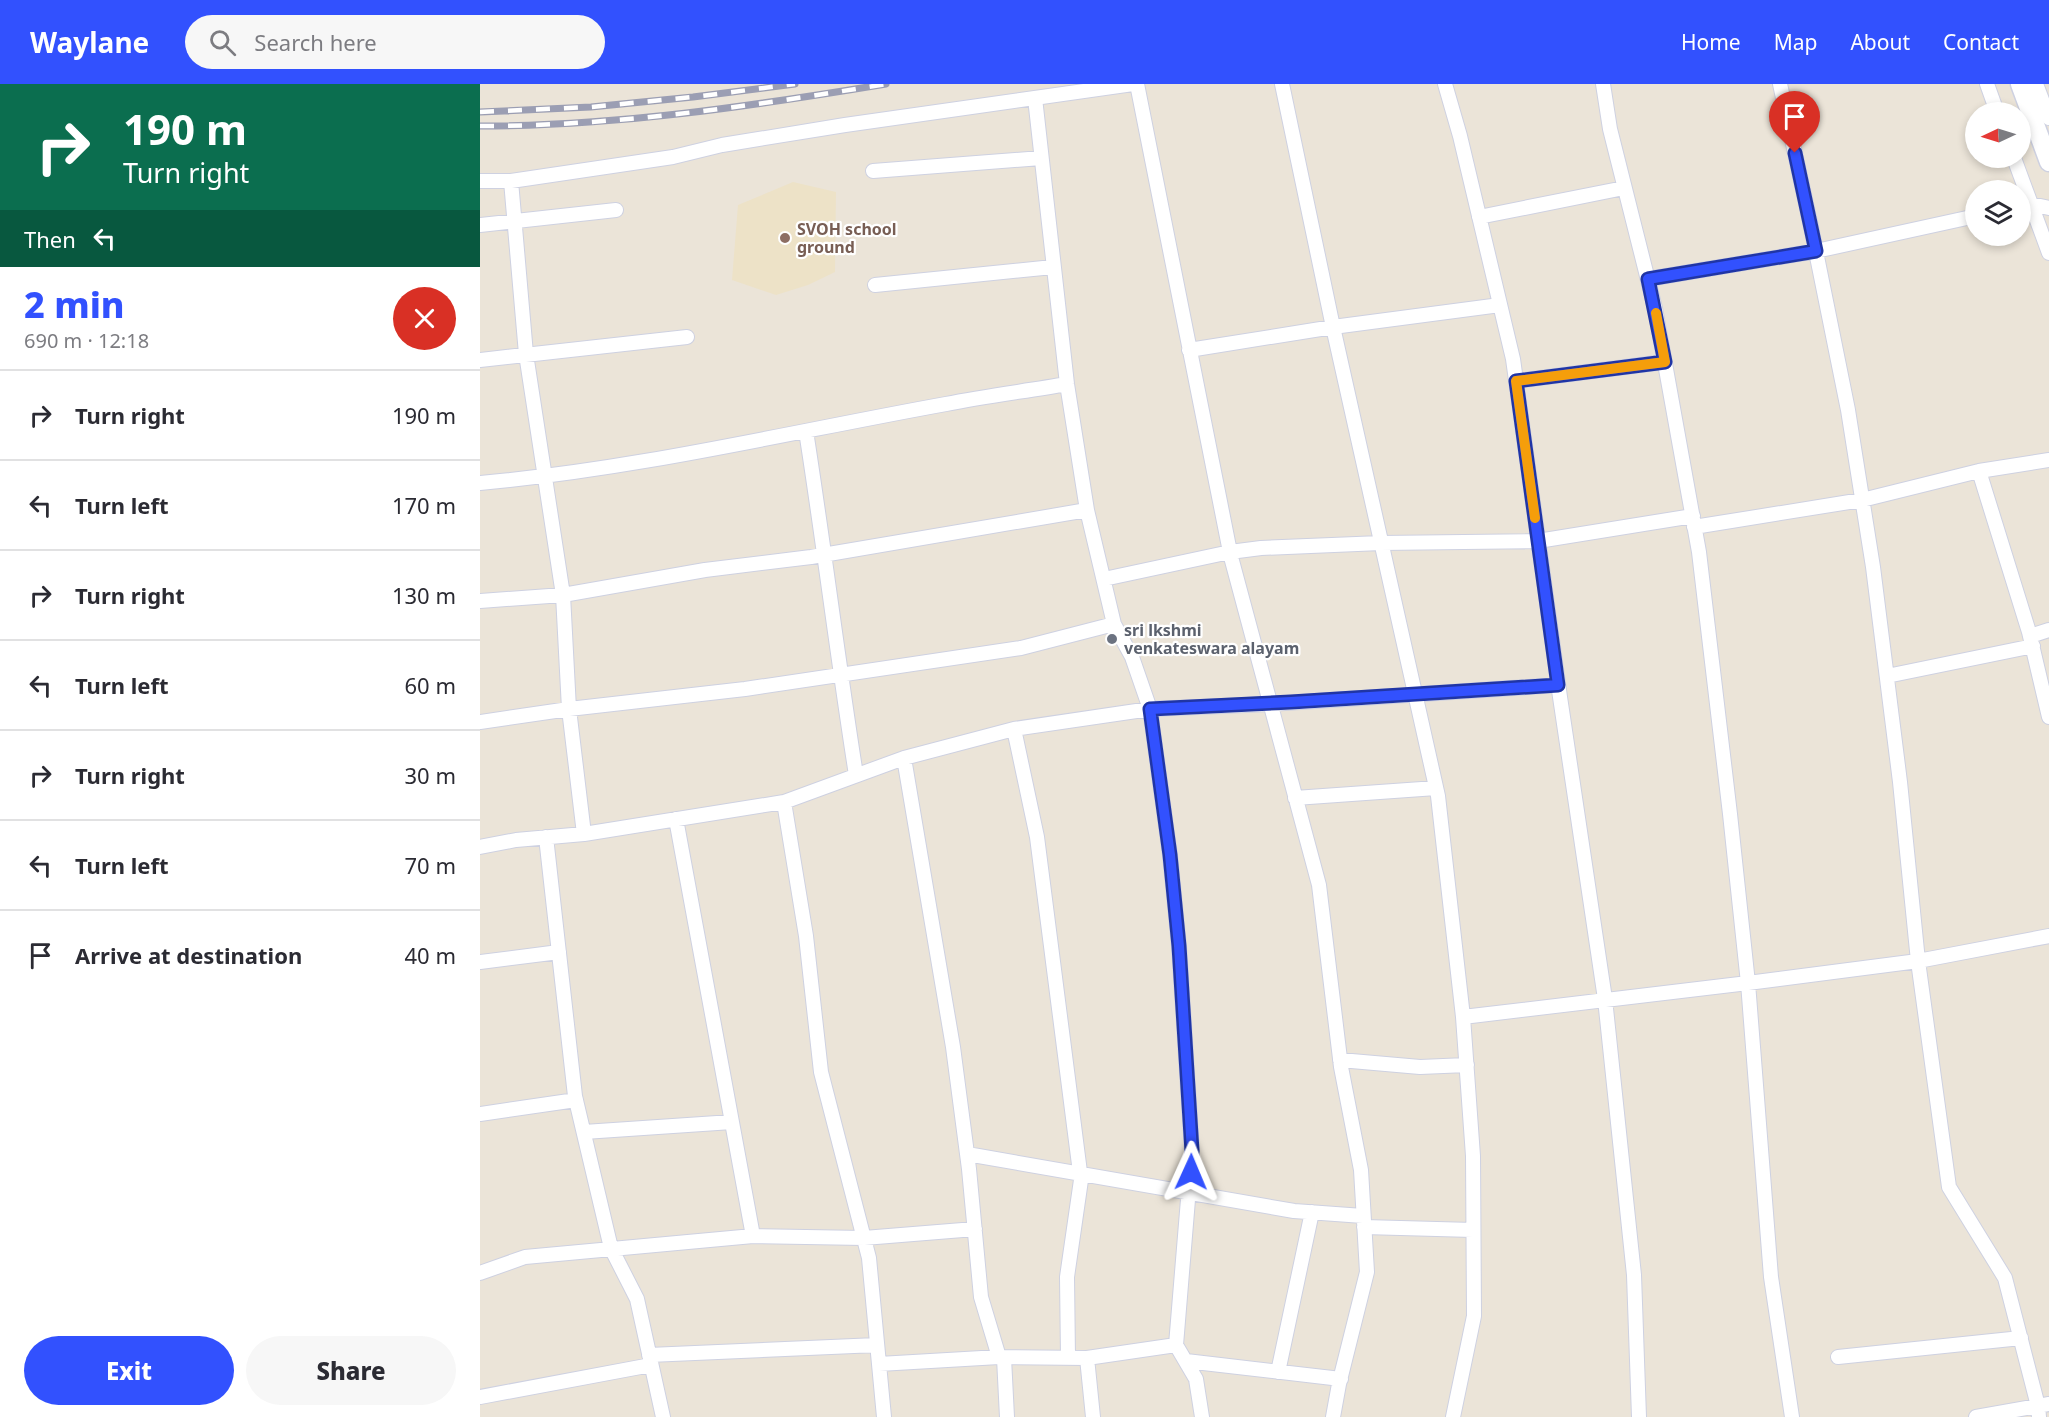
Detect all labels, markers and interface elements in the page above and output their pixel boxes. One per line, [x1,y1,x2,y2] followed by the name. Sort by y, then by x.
[185,15,605,69] search box
[30,23,149,61] text: Waylane
[206,26,239,59] icon: search
[254,27,377,57] text: Search here
[1681,28,1741,56] text: Home
[1774,28,1817,56] text: Map
[1850,28,1910,56] text: About
[1943,28,2019,56] text: Contact
[1769,91,1820,153] pin
[123,100,247,157] text: 190 m
[1778,100,1811,133] icon: arrive
[1965,102,2031,168] north arrow
[1965,102,2031,246] map controls
[24,108,102,186] icon: right
[123,154,249,191] text: Turn right
[1965,180,2031,246] button: layers
[797,218,897,258] place label: SVOH school ground
[88,222,121,255] icon: left
[24,224,76,254] text: Then
[778,231,792,245] marker: SVOH school ground
[24,280,125,329] text: 2 min
[393,287,456,350] button: close
[24,327,149,354] text: 690 m · 12:18
[24,399,57,432] icon: right
[75,400,185,430] text: Turn right
[392,400,456,430] text: 190 m
[24,489,57,522] icon: left
[75,490,169,520] text: Turn left
[392,490,456,520] text: 170 m
[24,579,57,612] icon: right
[75,580,185,610] text: Turn right
[392,580,456,610] text: 130 m
[1124,619,1299,659] place label: sri lkshmi venkateswara alayam
[1105,632,1119,646] marker: sri lkshmi venkateswara alayam
[24,669,57,702] icon: left
[75,670,169,700] text: Turn left
[405,670,456,700] text: 60 m
[24,759,57,792] icon: right
[75,760,185,790] text: Turn right
[405,760,456,790] text: 30 m
[24,849,57,882] icon: left
[75,850,169,880] text: Turn left
[405,850,456,880] text: 70 m
[24,939,57,972] icon: arrive
[75,940,302,970] text: Arrive at destination
[405,940,456,970] text: 40 m
[1159,1140,1223,1204] position arrow
[24,1336,234,1405] button: Exit
[246,1336,456,1405] button: Share

